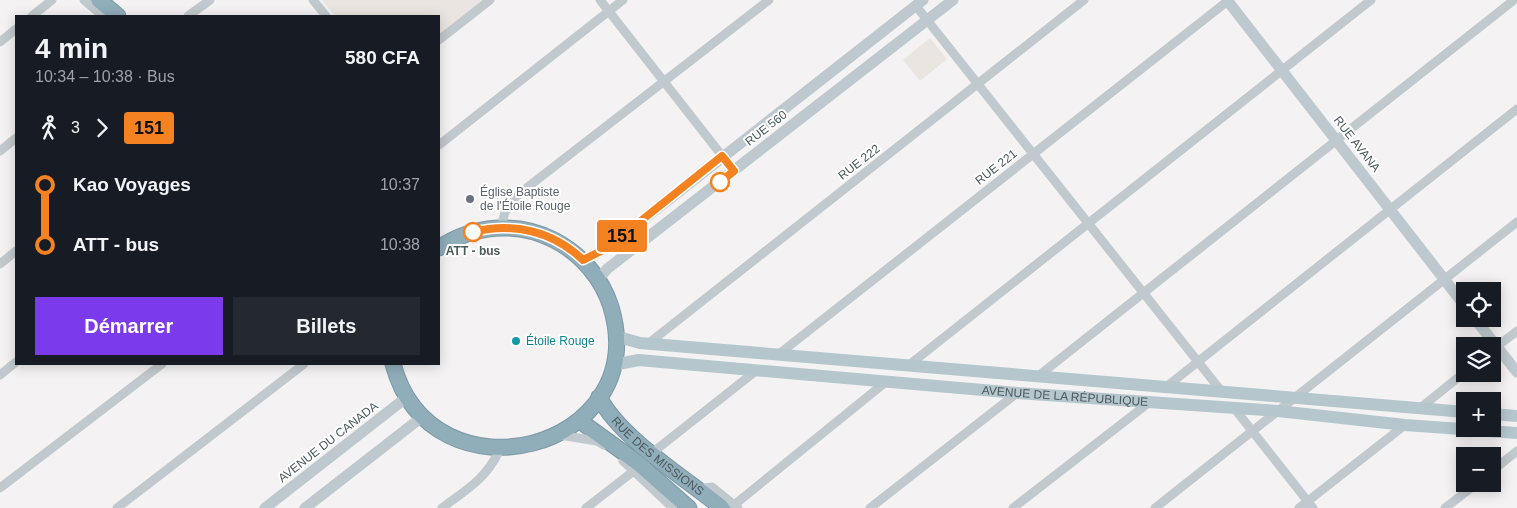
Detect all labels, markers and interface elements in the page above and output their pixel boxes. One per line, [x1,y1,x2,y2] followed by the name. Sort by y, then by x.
[35,33,108,64] text: 4 min
[345,47,420,68] text: 580 CFA
[35,68,175,85] text: 10:34 – 10:38 · Bus
[743,107,790,149] street label: RUE 560
[1331,113,1383,175] street label: RUE AVANA
[35,114,63,142] icon: walk
[88,114,116,142] icon: forward
[134,118,164,138] text: 151
[71,119,80,136] text: 3
[836,141,883,183] street label: RUE 222
[973,146,1020,188] street label: RUE 221
[710,172,730,192] unlabelled marker
[73,174,191,195] text: Kao Voyages
[380,176,420,193] text: 10:37
[480,184,571,213] place label: Église Baptiste de l'Étoile Rouge
[464,193,476,205] marker: Église Baptiste de l'Étoile Rouge
[593,220,651,252] line badge: 151
[463,222,483,242] marker: ATT - bus
[607,226,637,246] text: 151
[73,234,159,255] text: ATT - bus
[380,236,420,253] text: 10:38
[446,244,501,258] place label: ATT - bus
[1456,282,1501,492] map controls
[1456,282,1501,327] button: locate
[35,297,223,355] button: Démarrer
[233,297,420,355] button: Billets
[526,333,595,348] place label: Étoile Rouge
[510,335,522,347] marker: Étoile Rouge
[1456,337,1501,382] button: layers
[981,383,1149,409] street label: AVENUE DE LA RÉPUBLIQUE
[1456,392,1501,437] button: +
[275,399,381,485] street label: AVENUE DU CANADA
[609,414,707,498] street label: RUE DES MISSIONS
[1456,447,1501,492] button: −

